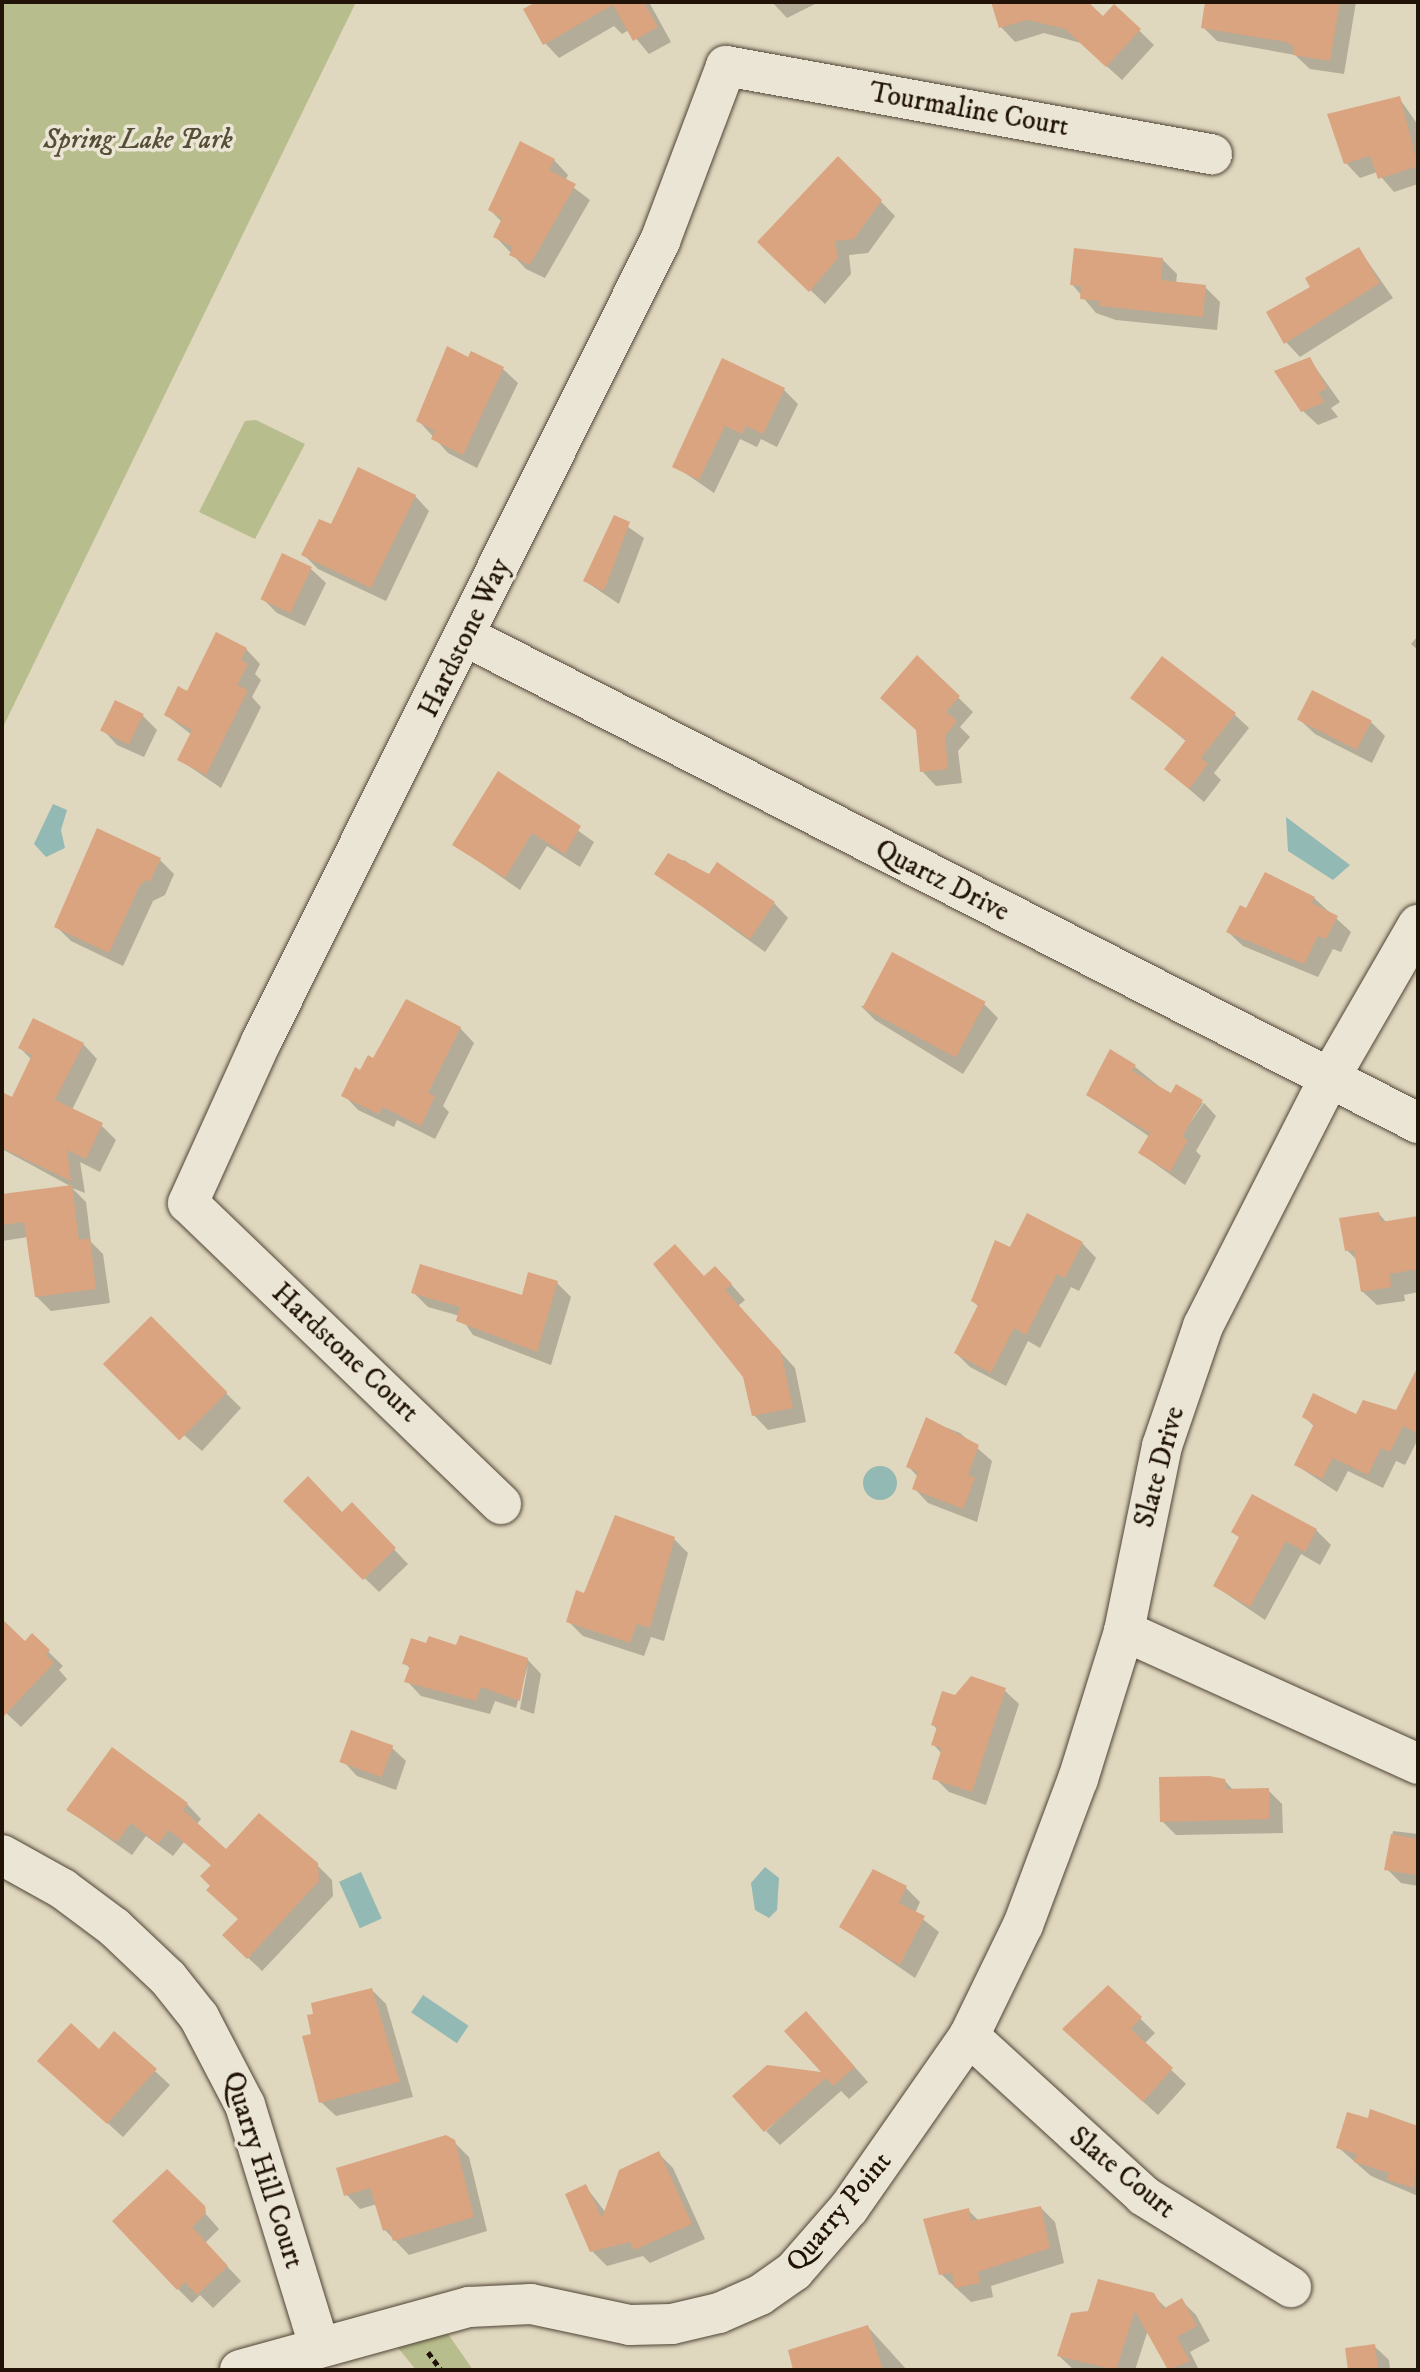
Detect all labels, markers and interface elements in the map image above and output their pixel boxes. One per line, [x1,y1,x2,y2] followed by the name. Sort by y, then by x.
[867,76,1071,144] street label: Tourmaline Court
[43,123,233,157] park label: Spring Lake Park
[412,553,518,723] street label: Hardstone Way
[869,833,1015,929] street label: Quartz Drive
[264,1276,426,1430] street label: Hardstone Court
[1128,1403,1192,1531] street label: Slate Drive
[215,2067,311,2273] street label: Quarry Hill Court
[1062,2120,1182,2226] street label: Slate Court
[779,2145,899,2279] street label: Quarry Point

